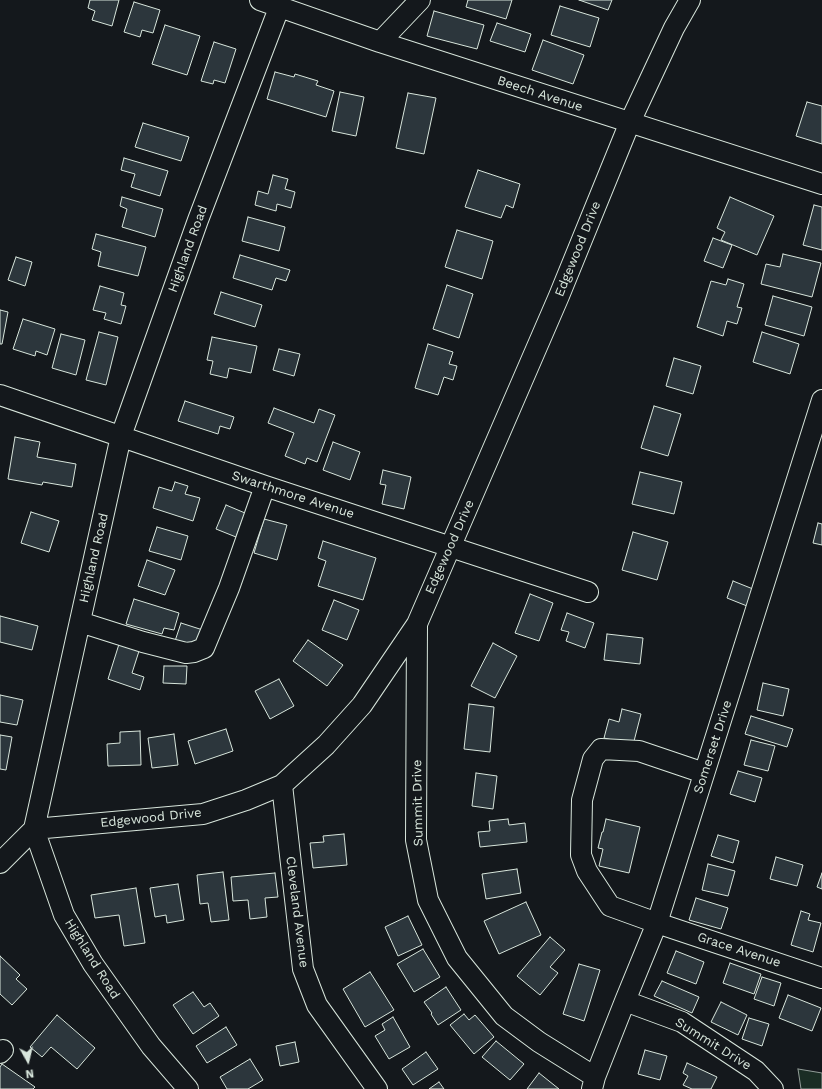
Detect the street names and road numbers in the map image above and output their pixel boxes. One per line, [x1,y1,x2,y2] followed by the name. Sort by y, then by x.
[495,73,585,115] street label: Beech Avenue
[552,199,604,299] street label: Edgewood Drive
[165,203,211,295] street label: Highland Road
[230,468,356,522] street label: Swarthmore Avenue
[422,497,478,597] street label: Edgewood Drive
[76,512,112,604] street label: Highland Road
[691,698,735,796] street label: Somerset Drive
[409,760,427,846] street label: Summit Drive
[100,805,202,831] street label: Edgewood Drive
[282,855,312,969] street label: Cleveland Avenue
[61,916,123,1002] street label: Highland Road
[695,929,783,971] street label: Grace Avenue
[672,1014,754,1074] street label: Summit Drive

